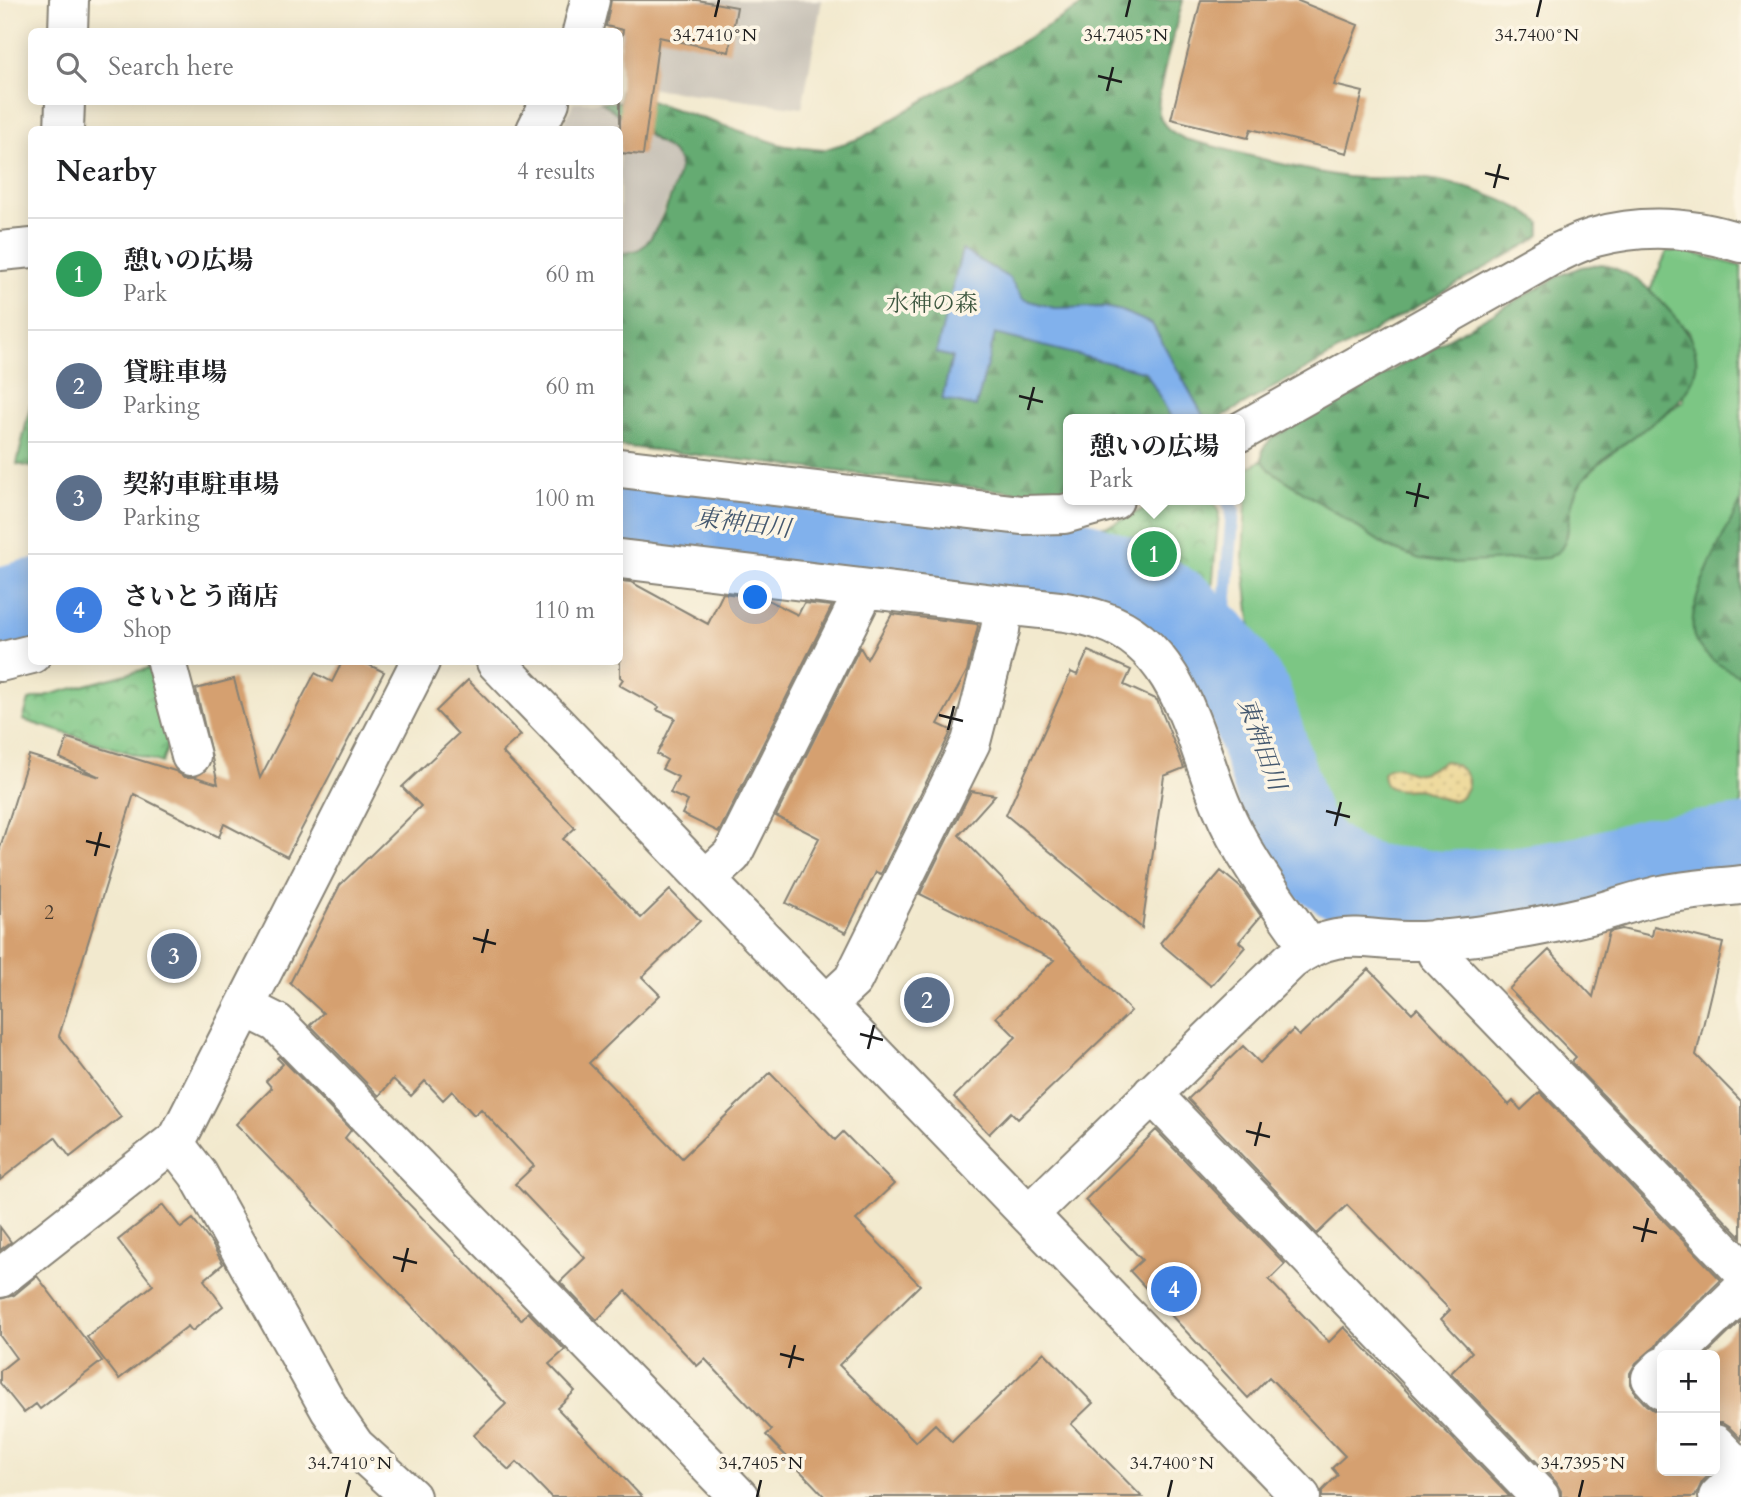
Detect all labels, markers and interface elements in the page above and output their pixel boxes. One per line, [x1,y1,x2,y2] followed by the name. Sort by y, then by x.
[673,23,758,48] text: 34.7410°N
[1084,23,1169,48] text: 34.7405°N
[1495,23,1580,48] text: 34.7400°N
[28,28,623,105] search box
[52,48,90,86] icon: search
[108,49,234,84] text: Search here
[56,151,157,192] text: Nearby
[517,156,595,187] text: 4 results
[123,243,253,278] text: 憩いの広場
[73,259,85,290] text: 1
[546,259,595,290] text: 60 m
[123,278,167,309] text: Park
[886,288,978,319] park label: 水神の森
[123,355,227,390] text: 貸駐車場
[73,371,85,402] text: 2
[546,371,595,402] text: 60 m
[123,390,200,421] text: Parking
[1063,414,1245,505] popup
[1089,429,1219,464] text: 憩いの広場
[1089,464,1133,495] text: Park
[123,467,279,502] text: 契約車駐車場
[73,483,85,514] text: 3
[534,483,595,514] text: 100 m
[693,501,796,546] water label: 東神田川
[123,502,200,533] text: Parking
[1131,528,1177,580] pin: 1
[123,579,279,614] text: さいとう商店
[738,580,772,614] your location
[73,595,85,626] text: 4
[534,595,595,626] text: 110 m
[123,614,172,645] text: Shop
[1230,693,1294,798] water label: 東神田川
[44,900,54,926] house number: 2
[151,930,197,982] pin: 3
[904,974,950,1026] pin: 2
[1151,1263,1197,1315] pin: 4
[1657,1350,1720,1476] map controls
[1657,1350,1720,1413] button: +
[1657,1413,1720,1476] button: −
[308,1451,393,1476] text: 34.7410°N
[719,1451,804,1476] text: 34.7405°N
[1130,1451,1215,1476] text: 34.7400°N
[1541,1451,1626,1476] text: 34.7395°N

